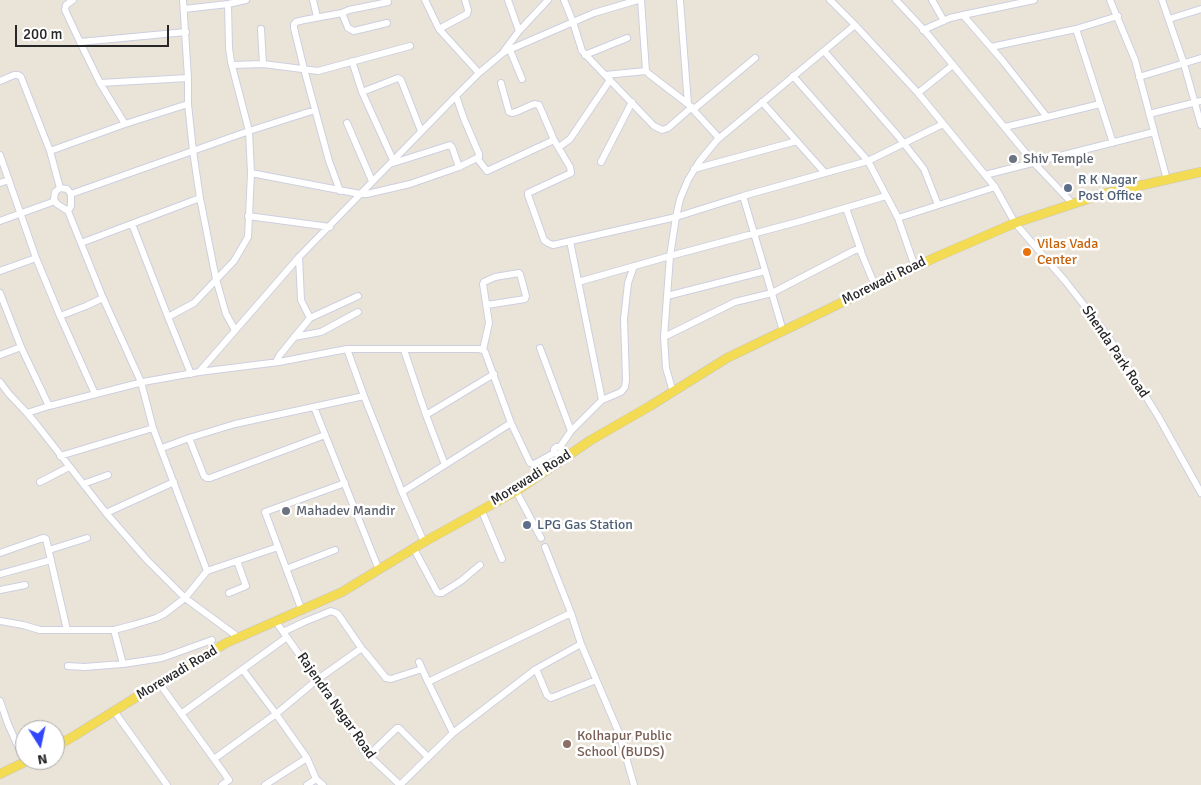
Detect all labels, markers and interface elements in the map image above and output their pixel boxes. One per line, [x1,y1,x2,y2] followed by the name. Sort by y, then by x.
[18,15,171,47] scale bar
[23,25,63,43] text: 200 m
[1023,151,1094,167] place label: Shiv Temple
[1007,153,1019,165] marker: Shiv Temple
[1078,172,1142,204] place label: R K Nagar Post Office
[1062,182,1074,194] marker: R K Nagar Post Office
[1037,236,1098,268] place label: Vilas Vada Center
[1021,246,1033,258] marker: Vilas Vada Center
[839,253,929,309] street label: Morewadi Road
[1078,303,1152,401] street label: Shenda Park Road
[488,447,574,509] street label: Morewadi Road
[296,503,395,519] place label: Mahadev Mandir
[280,505,292,517] marker: Mahadev Mandir
[537,517,633,533] place label: LPG Gas Station
[521,519,533,531] marker: LPG Gas Station
[133,642,221,704] street label: Morewadi Road
[293,650,379,762] street label: Rajendra Nagar Road
[15,720,65,770] north arrow
[577,728,672,760] place label: Kolhapur Public School (BUDS)
[561,738,573,750] marker: Kolhapur Public School (BUDS)
[36,750,49,768] text: N

